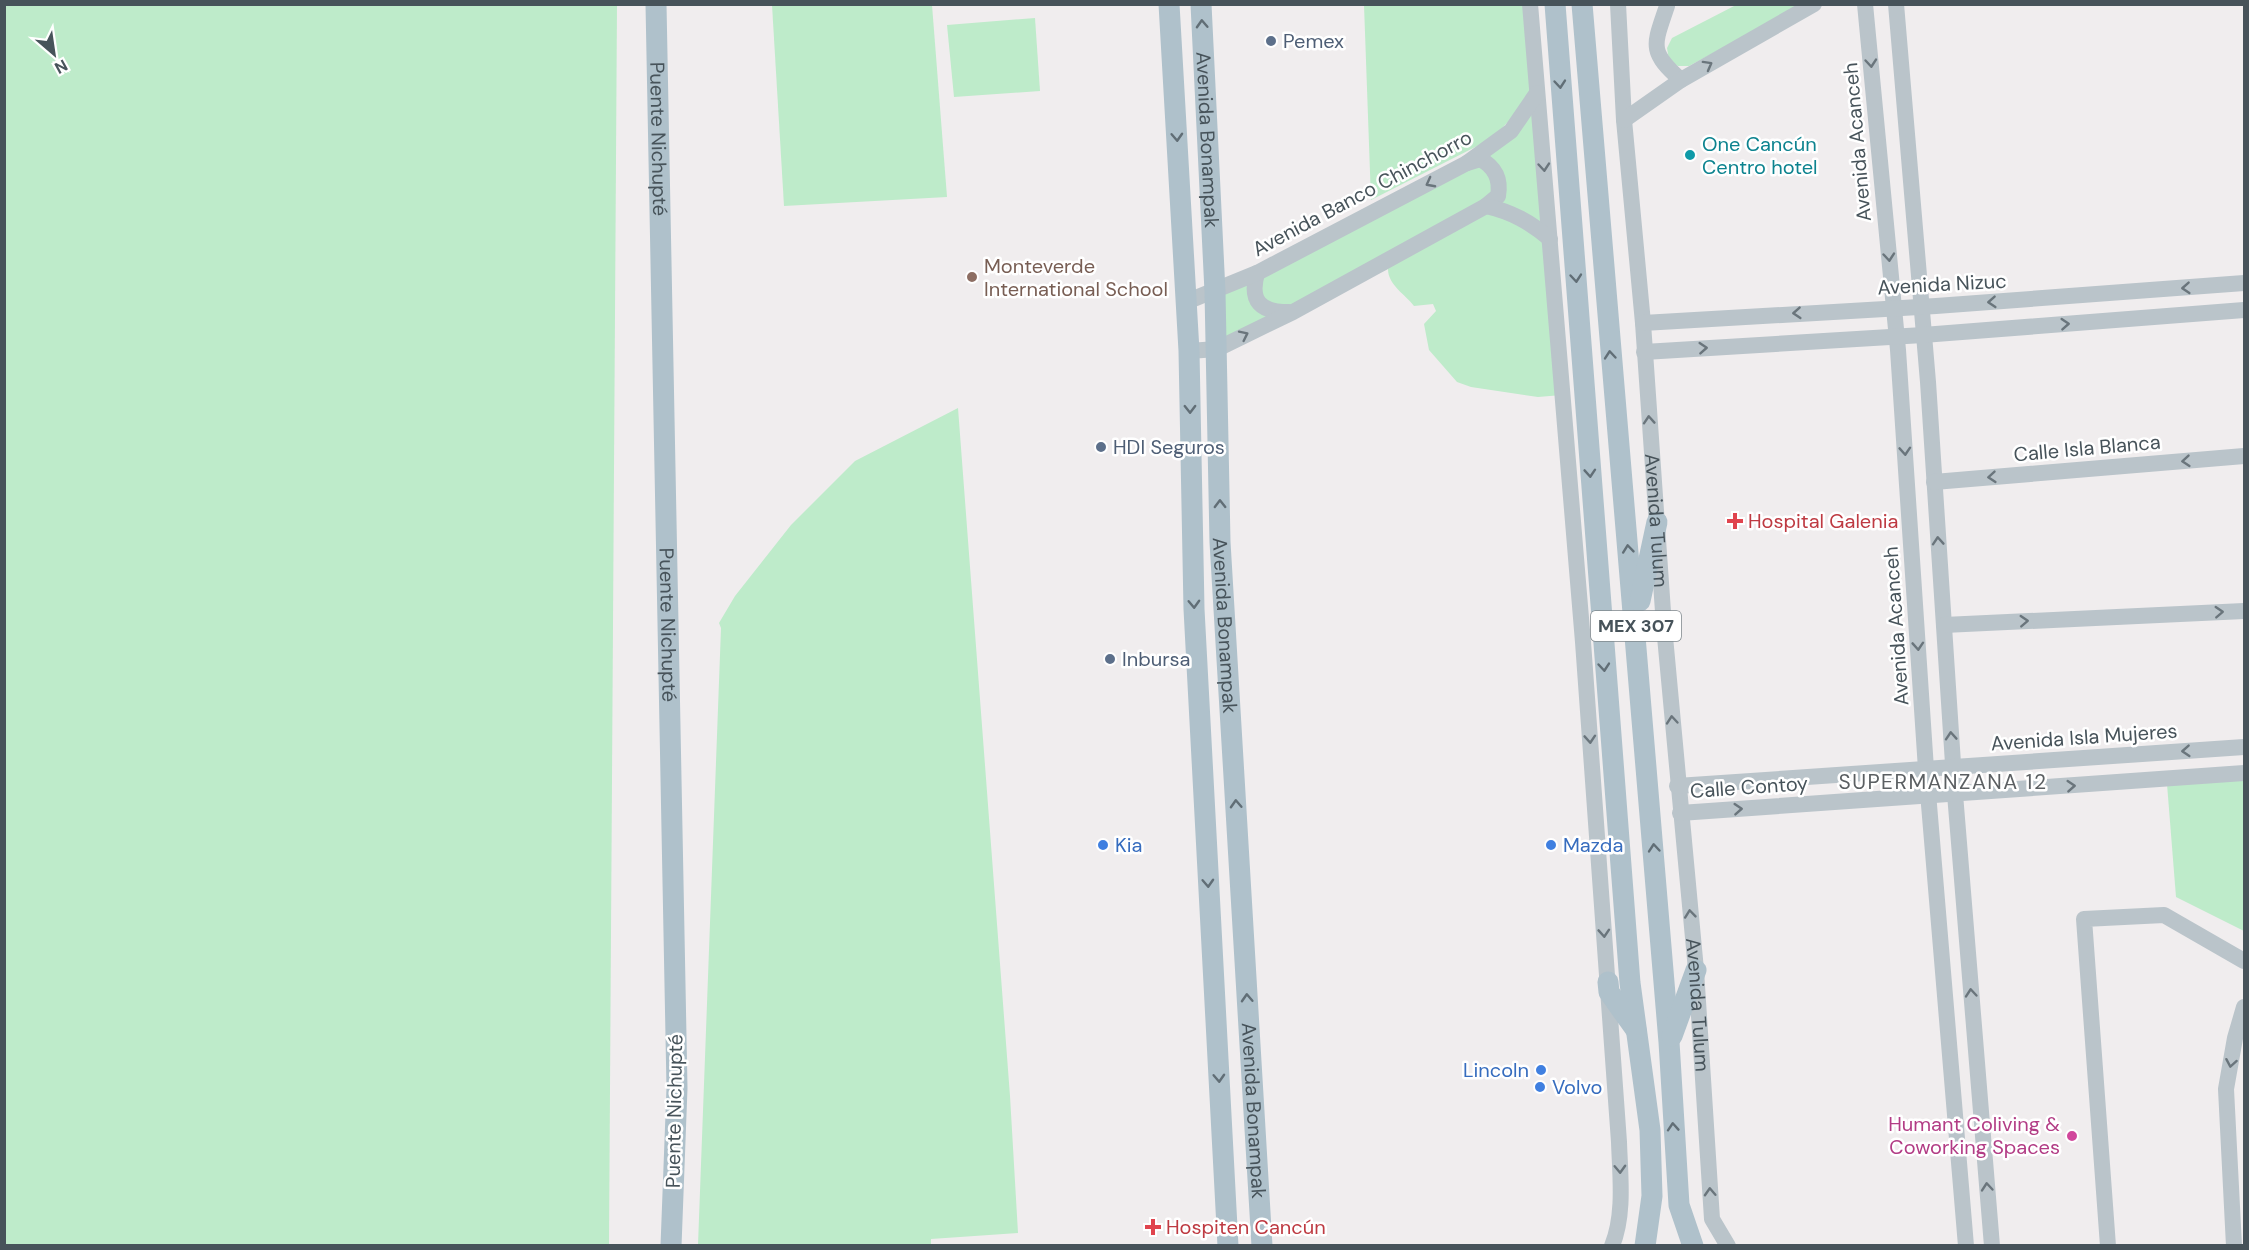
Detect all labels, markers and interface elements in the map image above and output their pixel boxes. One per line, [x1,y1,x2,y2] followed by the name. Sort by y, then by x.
[1195,19,1208,28] one-way arrow
[24,24,84,84] north arrow
[1283,28,1344,54] place label: Pemex
[1264,34,1278,48] marker: Pemex
[1190,51,1225,229] street label: Avenida Bonampak
[51,55,71,79] text: N
[1864,58,1877,67] one-way arrow
[1702,61,1712,72] one-way arrow
[1837,61,1877,223] street label: Avenida Acanceh
[644,62,673,216] street label: Puente Nichupté
[1554,79,1567,88] one-way arrow
[1248,124,1476,262] street label: Avenida Banco Chinchorro
[1702,131,1818,180] place label: One Cancún Centro hotel
[1171,132,1184,141] one-way arrow
[1683,148,1697,162] marker: One Cancún Centro hotel
[1537,163,1550,172] one-way arrow
[1426,176,1436,187] one-way arrow
[1882,252,1895,261] one-way arrow
[984,253,1168,302] place label: Monteverde International School
[1877,268,2007,300] street label: Avenida Nizuc
[965,270,979,284] marker: Monteverde International School
[1569,274,1582,283] one-way arrow
[2182,281,2191,294] one-way arrow
[1987,295,1996,308] one-way arrow
[1793,307,1802,320] one-way arrow
[2061,318,2070,331] one-way arrow
[1238,331,1249,343] one-way arrow
[1698,342,1707,355] one-way arrow
[1604,351,1617,360] one-way arrow
[1184,405,1196,414] one-way arrow
[1643,416,1656,425] one-way arrow
[2012,429,2162,467] street label: Calle Isla Blanca
[1113,434,1225,460] place label: HDI Seguros
[1094,440,1108,454] marker: HDI Seguros
[1898,447,1911,456] one-way arrow
[1639,453,1674,588] street label: Avenida Tulum
[2182,454,2191,467] one-way arrow
[1584,468,1597,477] one-way arrow
[1987,470,1996,483] one-way arrow
[1213,500,1226,509] one-way arrow
[1748,508,1898,534] place label: Hospital Galenia
[1726,512,1744,530] marker: Hospital Galenia
[1207,537,1243,714] street label: Avenida Bonampak
[1932,537,1945,546] one-way arrow
[1622,545,1635,554] one-way arrow
[1877,546,1915,706] street label: Avenida Acanceh
[654,547,683,702] street label: Puente Nichupté
[1187,600,1200,609] one-way arrow
[2214,605,2223,618] one-way arrow
[1591,611,1681,641] road number: MEX 307
[2019,615,2028,628] one-way arrow
[1912,641,1925,650] one-way arrow
[1122,646,1190,672] place label: Inbursa
[1103,652,1117,666] marker: Inbursa
[1597,663,1610,672] one-way arrow
[1666,715,1679,724] one-way arrow
[1990,718,2178,756] street label: Avenida Isla Mujeres
[1945,731,1958,740] one-way arrow
[1584,734,1597,743] one-way arrow
[2182,744,2191,757] one-way arrow
[1838,768,2048,796] district label: SUPERMANZANA 12
[1689,770,1809,804] street label: Calle Contoy
[2067,779,2076,792] one-way arrow
[1229,799,1242,808] one-way arrow
[1734,803,1743,816] one-way arrow
[1115,832,1142,858] place label: Kia
[1563,832,1623,858] place label: Mazda
[1096,838,1110,852] marker: Kia
[1544,838,1558,852] marker: Mazda
[1648,844,1661,853] one-way arrow
[1201,878,1214,887] one-way arrow
[1684,909,1697,918] one-way arrow
[1598,929,1611,938] one-way arrow
[1680,937,1716,1072] street label: Avenida Tulum
[1965,988,1978,997] one-way arrow
[1241,994,1254,1003] one-way arrow
[1236,1022,1272,1199] street label: Avenida Bonampak
[660,1034,688,1188] street label: Puente Nichupté
[1463,1057,1529,1083] place label: Lincoln
[2225,1058,2238,1068] one-way arrow
[1534,1063,1548,1077] marker: Lincoln
[1212,1073,1225,1082] one-way arrow
[1552,1074,1602,1100] place label: Volvo
[1533,1080,1547,1094] marker: Volvo
[1888,1111,2060,1160] place label: Humant Coliving & Coworking Spaces
[1667,1122,1680,1131] one-way arrow
[2065,1129,2079,1143] marker: Humant Coliving & Coworking Spaces
[1614,1165,1627,1174] one-way arrow
[1981,1183,1994,1192] one-way arrow
[1704,1187,1717,1196] one-way arrow
[1166,1214,1326,1240] place label: Hospiten Cancún
[1144,1218,1162,1236] marker: Hospiten Cancún

